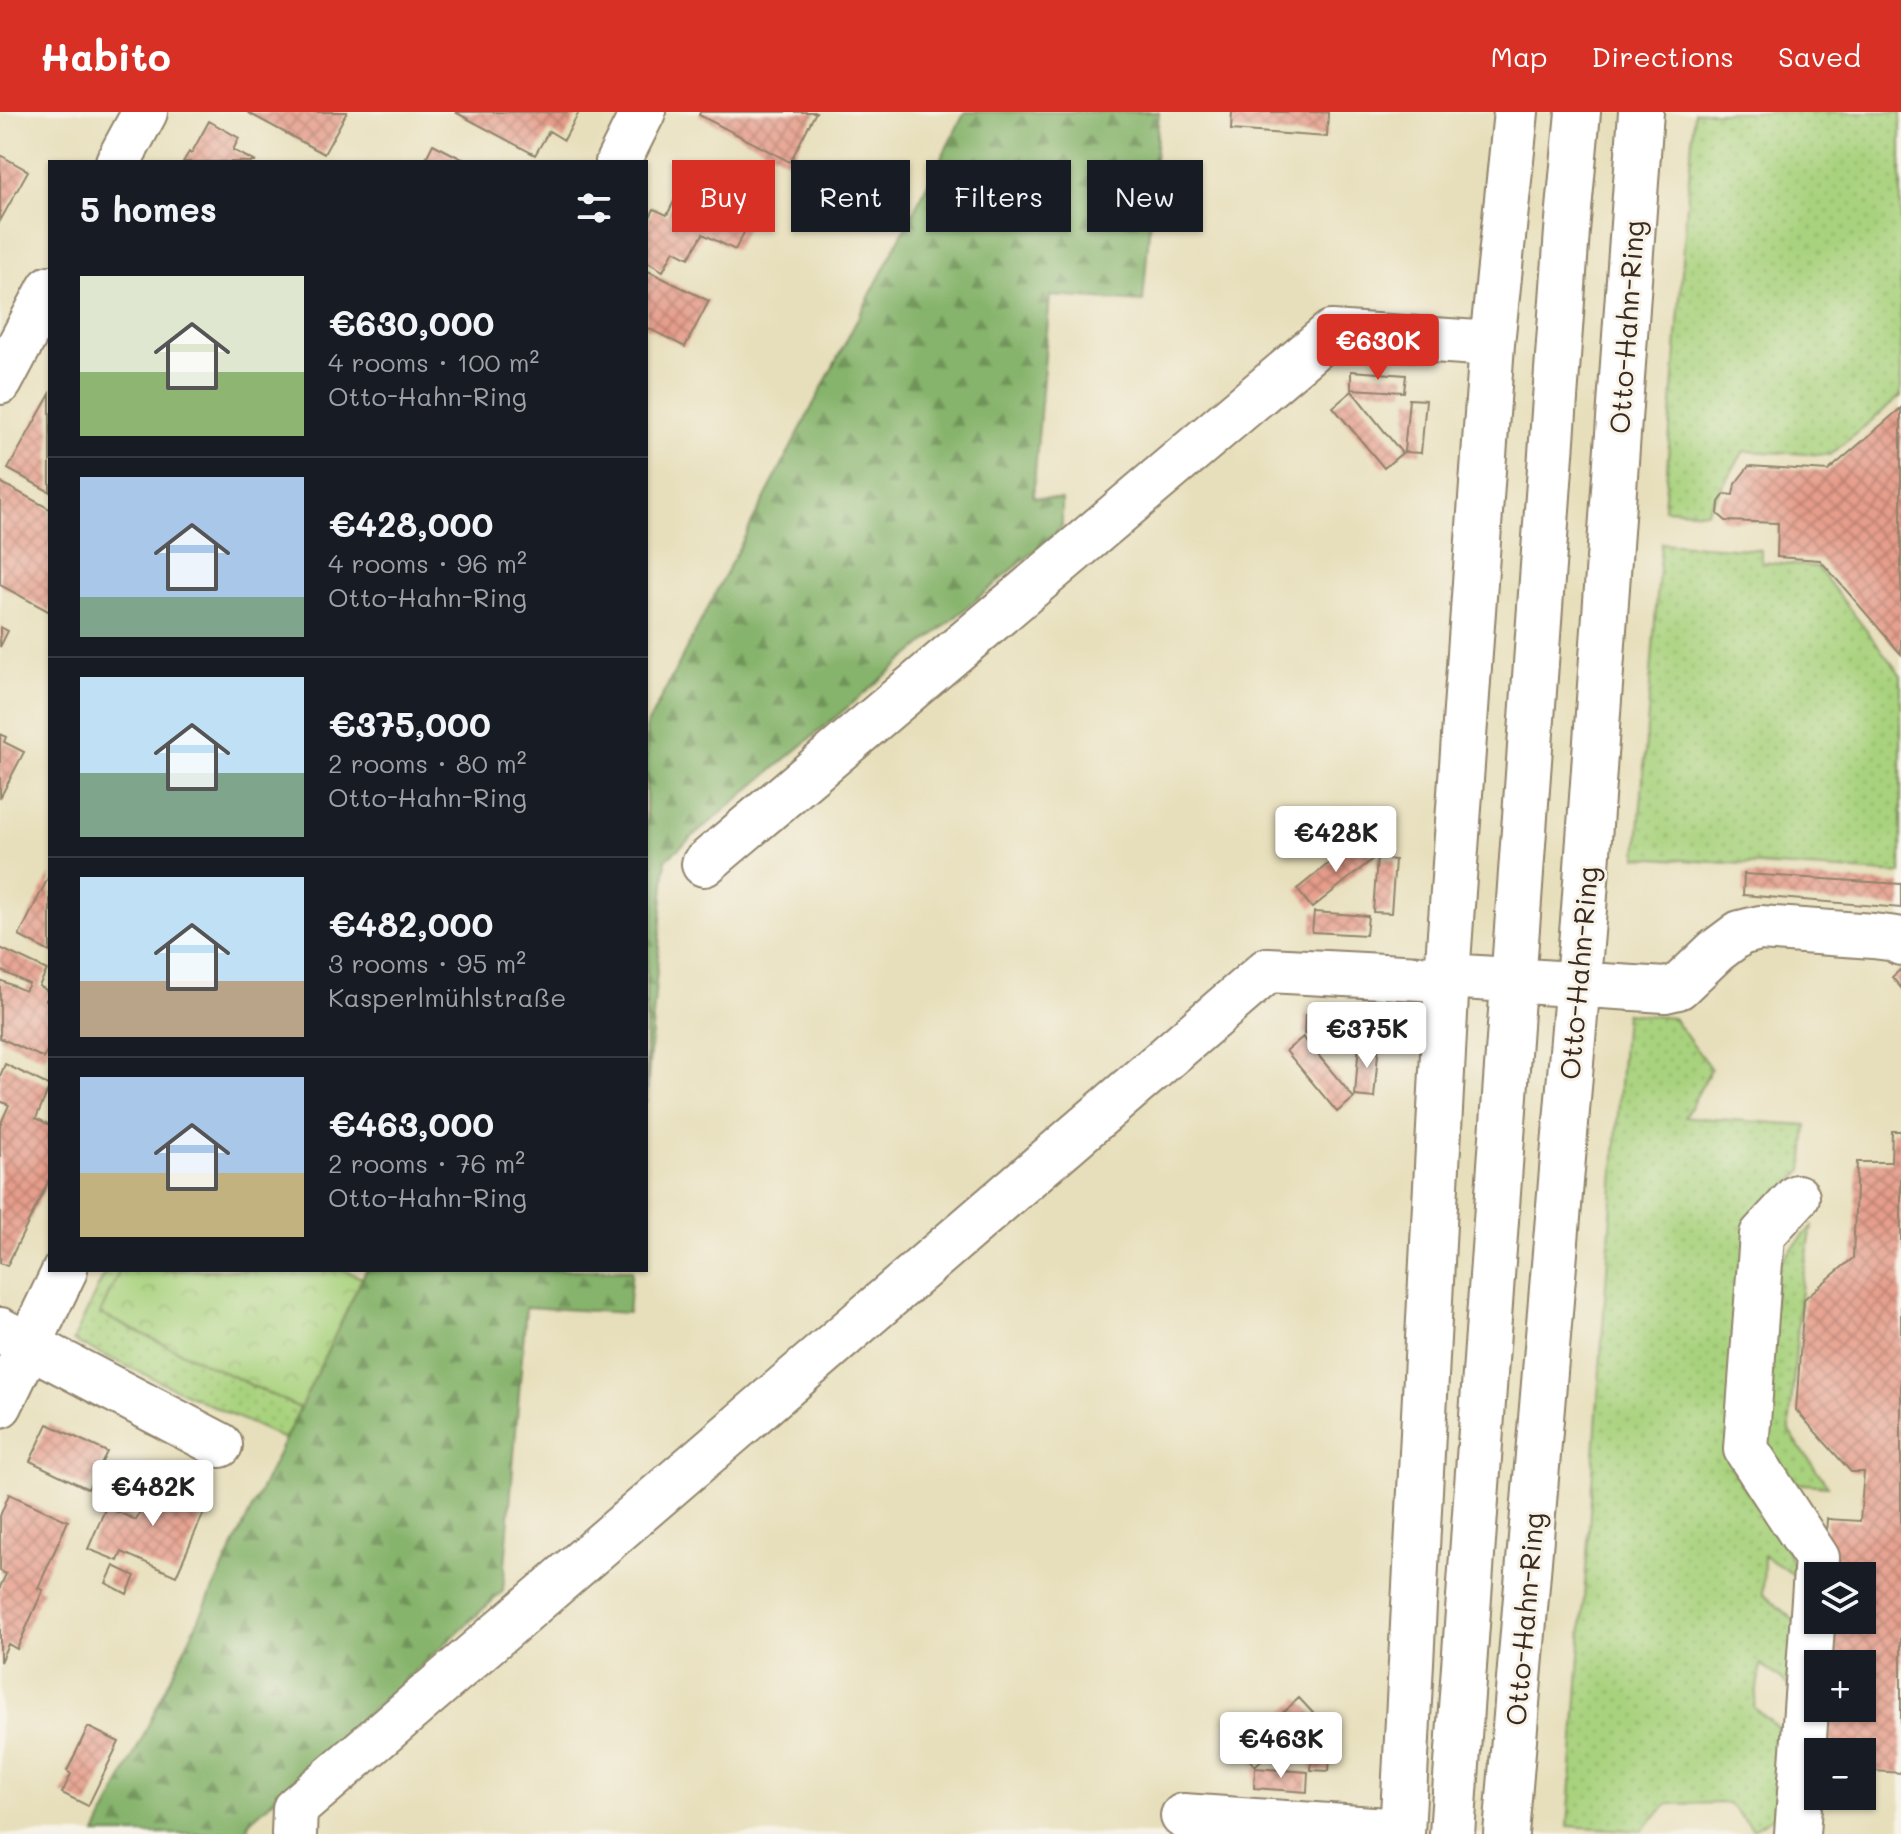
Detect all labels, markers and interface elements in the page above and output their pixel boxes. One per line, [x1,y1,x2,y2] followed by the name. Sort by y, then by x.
[40,31,171,81] text: Habito
[1491,38,1548,74] text: Map
[1592,38,1734,74] text: Directions
[1778,38,1861,74] text: Saved
[672,160,775,232] chip: Buy
[791,160,910,232] chip: Rent
[926,160,1071,232] chip: Filters
[1087,160,1203,232] chip: New
[80,186,217,231] text: 5 homes
[572,186,616,230] icon: filters
[1601,219,1651,435] street label: Otto-Hahn-Ring
[328,300,494,345] text: €630,000
[144,308,240,404] icon: home
[1322,314,1434,382] pin: €630K
[1335,323,1421,357] text: €630K
[328,345,539,379] text: 4 rooms · 100 m²
[328,379,527,413] text: Otto-Hahn-Ring
[328,501,493,546] text: €428,000
[144,509,240,605] icon: home
[328,546,527,580] text: 4 rooms · 96 m²
[328,580,527,614] text: Otto-Hahn-Ring
[328,701,491,746] text: €375,000
[144,709,240,805] icon: home
[328,746,527,780] text: 2 rooms · 80 m²
[328,780,527,814] text: Otto-Hahn-Ring
[1280,806,1392,874] pin: €428K
[1293,815,1379,849] text: €428K
[1551,865,1605,1081] street label: Otto-Hahn-Ring
[328,901,493,946] text: €482,000
[144,909,240,1005] icon: home
[328,946,526,980] text: 3 rooms · 95 m²
[328,980,566,1014] text: Kasperlmühlstraße
[1311,1002,1423,1070] pin: €375K
[1325,1011,1409,1045] text: €375K
[328,1101,494,1146] text: €463,000
[144,1109,240,1205] icon: home
[328,1146,525,1180] text: 2 rooms · 76 m²
[328,1180,527,1214] text: Otto-Hahn-Ring
[97,1460,209,1528] pin: €482K
[110,1469,196,1503] text: €482K
[1497,1511,1551,1727] street label: Otto-Hahn-Ring
[1804,1562,1876,1810] map controls
[1804,1562,1876,1634] button: layers
[1804,1650,1876,1722] button: +
[1225,1712,1337,1780] pin: €463K
[1238,1721,1324,1755] text: €463K
[1804,1738,1876,1810] button: −

